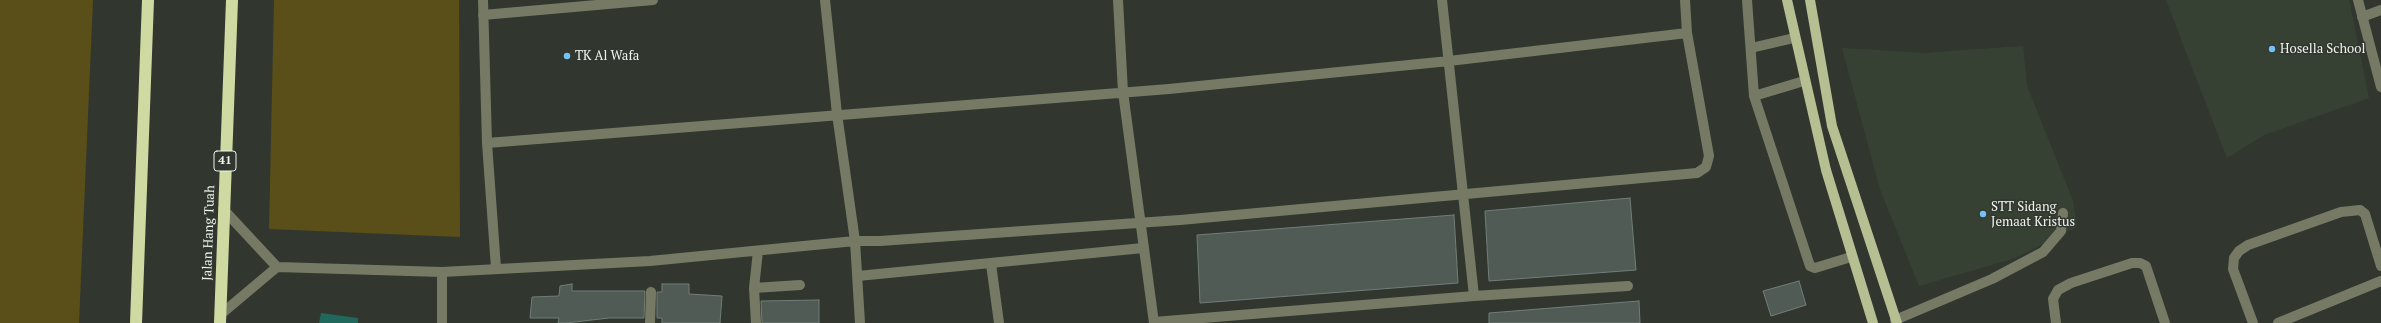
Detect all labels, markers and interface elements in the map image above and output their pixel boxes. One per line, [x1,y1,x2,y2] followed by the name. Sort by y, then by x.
[2280,41,2365,57] place label: Hosella School
[2267,44,2277,54] marker: Hosella School
[575,48,639,64] place label: TK Al Wafa
[562,51,572,61] marker: TK Al Wafa
[214,151,236,171] road number: 41
[200,185,218,281] street label: Jalan Hang Tuah
[1991,199,2075,230] place label: STT Sidang Jemaat Kristus
[1978,209,1988,219] marker: STT Sidang Jemaat Kristus

